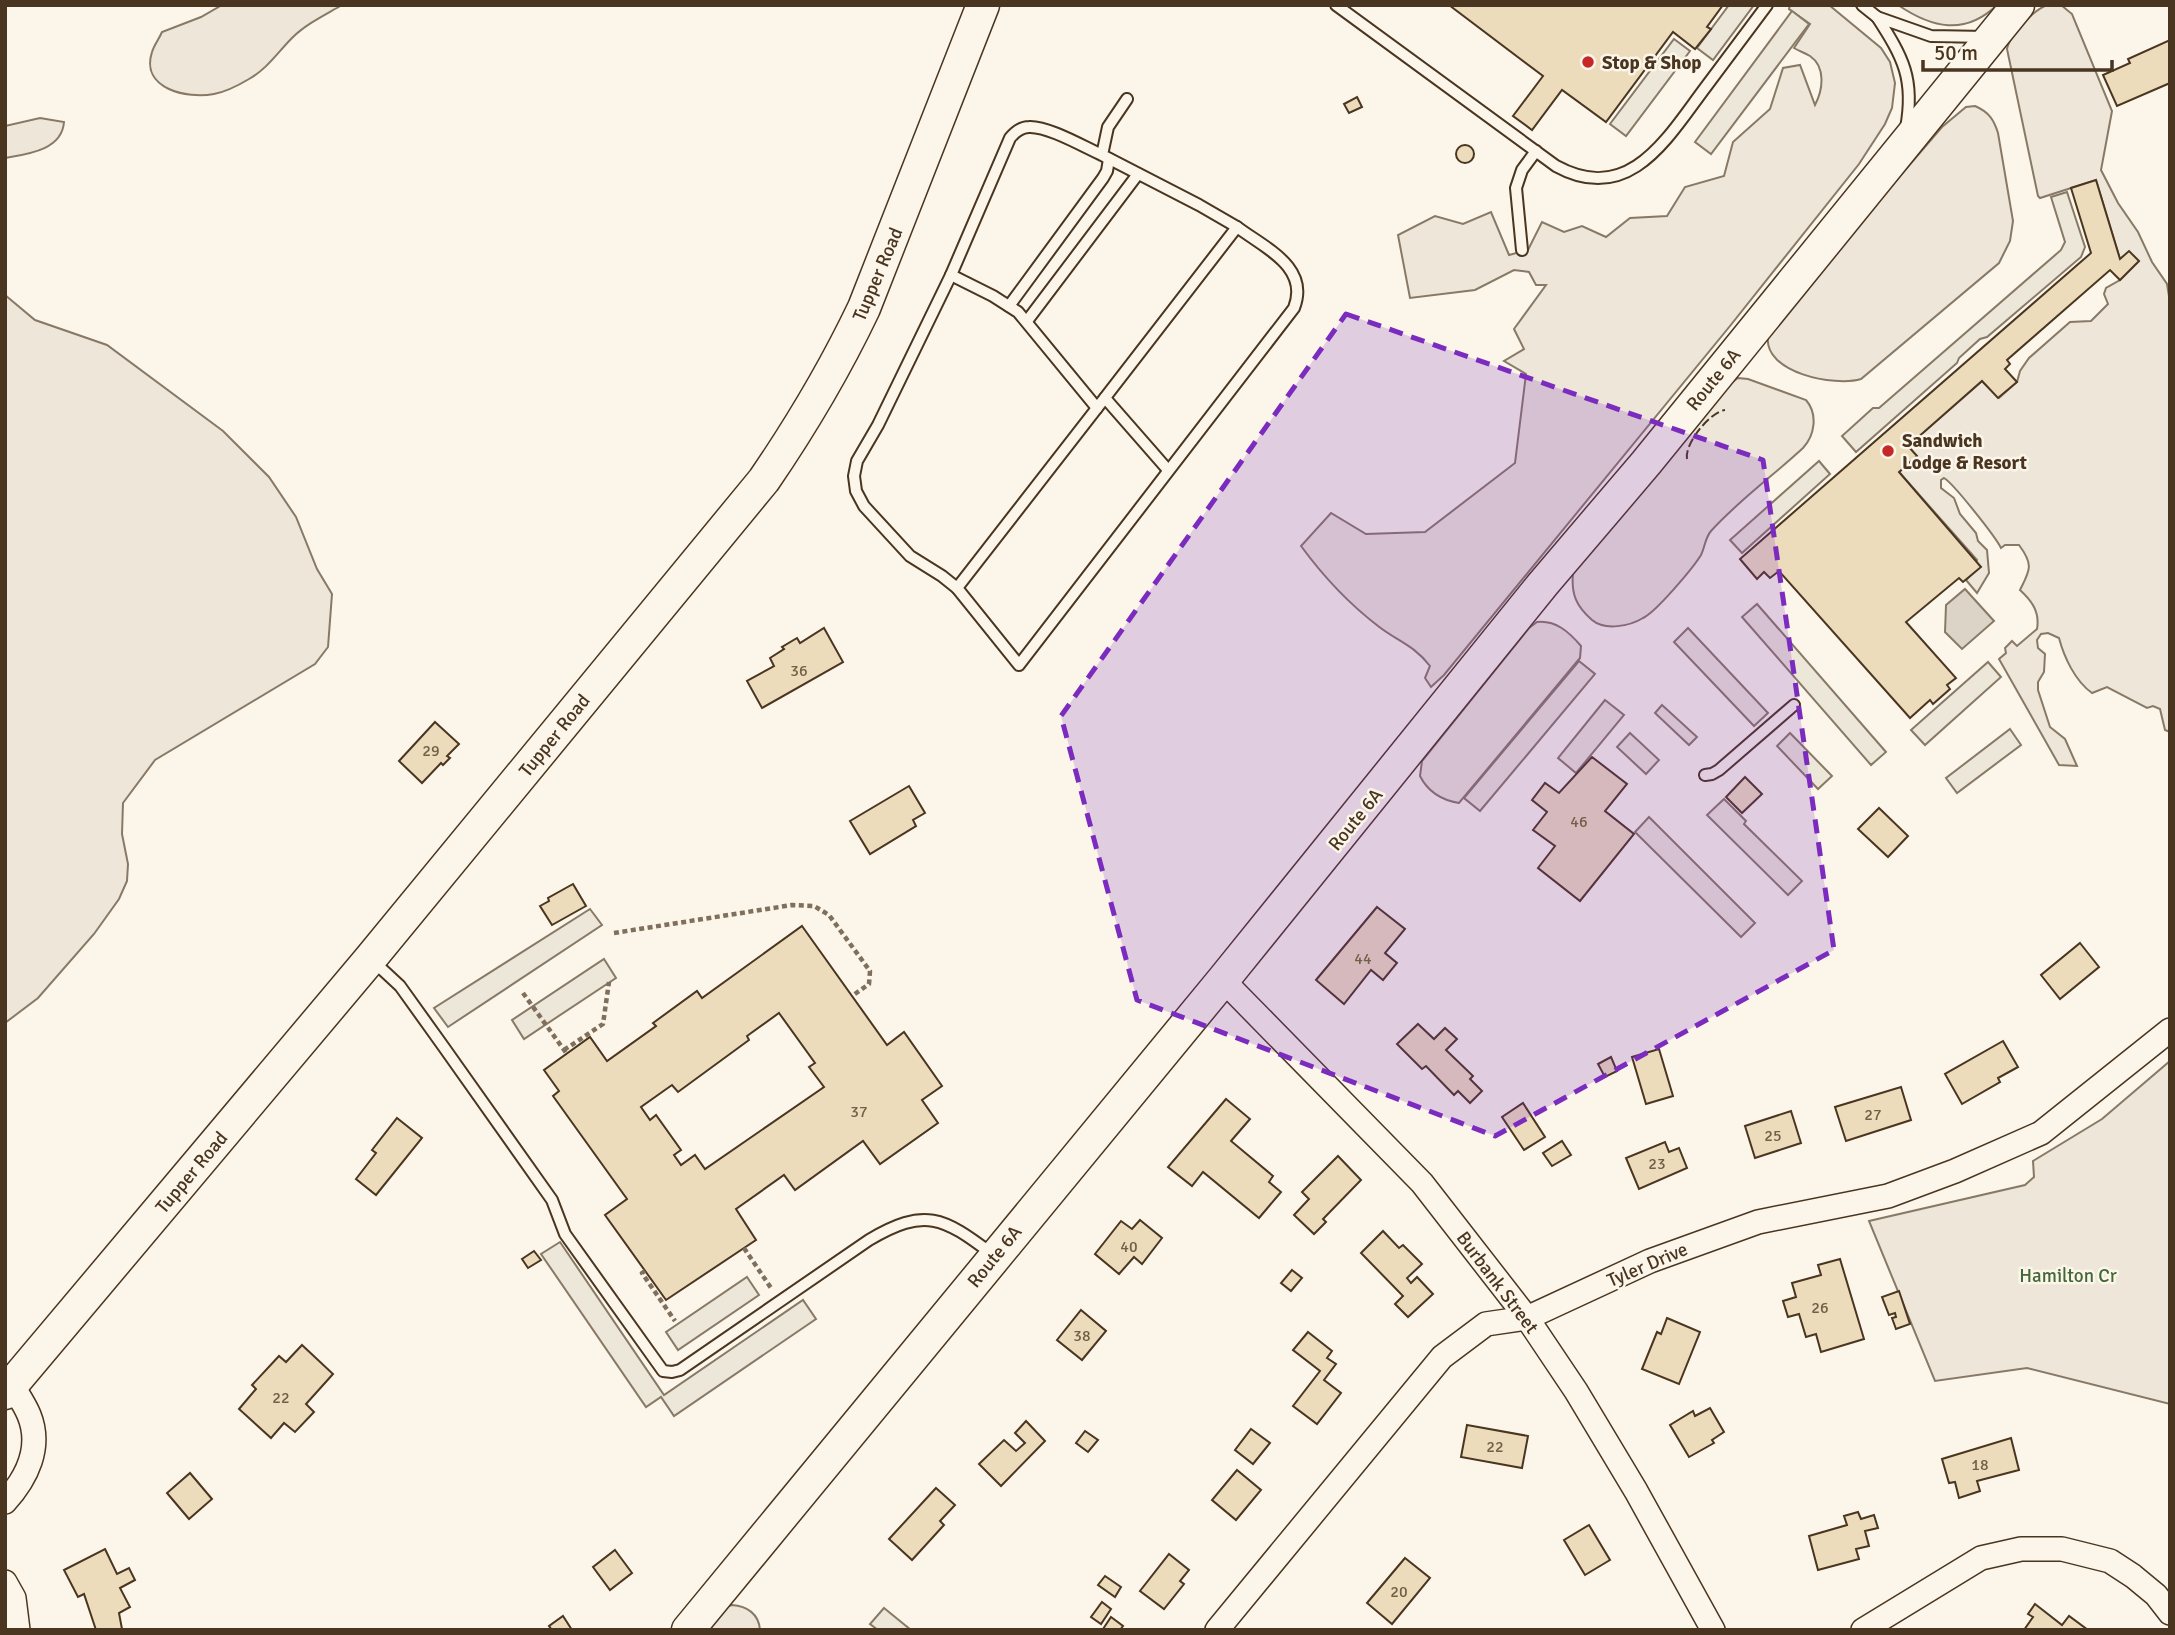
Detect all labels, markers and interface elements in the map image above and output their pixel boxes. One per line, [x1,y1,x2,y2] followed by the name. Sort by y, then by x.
[1923,28,2112,72] scale bar
[1934,40,1978,66] text: 50 m
[1602,51,1702,75] place label: Stop & Shop
[1580,54,1596,70] marker: Stop & Shop
[847,224,908,325] street label: Tupper Road
[1681,343,1746,416] street label: Route 6A
[1902,429,2027,475] place label: Sandwich Lodge & Resort
[1880,443,1896,459] marker: Sandwich Lodge & Resort
[790,661,808,681] house number: 36
[514,689,595,782] street label: Tupper Road
[422,741,440,761] house number: 29
[1323,783,1388,856] street label: Route 6A
[1570,812,1588,832] house number: 46
[1354,949,1372,969] house number: 44
[850,1102,868,1122] house number: 37
[1864,1105,1882,1125] house number: 27
[1764,1126,1782,1146] house number: 25
[151,1127,233,1219] street label: Tupper Road
[1648,1154,1666,1174] house number: 23
[962,1220,1027,1293] street label: Route 6A
[1451,1227,1544,1339] street label: Burbank Street
[1120,1237,1138,1257] house number: 40
[1603,1237,1691,1293] street label: Tyler Drive
[2019,1264,2117,1288] park label: Hamilton Cr
[1811,1298,1829,1318] house number: 26
[1073,1326,1091,1346] house number: 38
[272,1388,290,1408] house number: 22
[1486,1437,1504,1457] house number: 22
[1971,1455,1989,1475] house number: 18
[1390,1582,1408,1602] house number: 20

